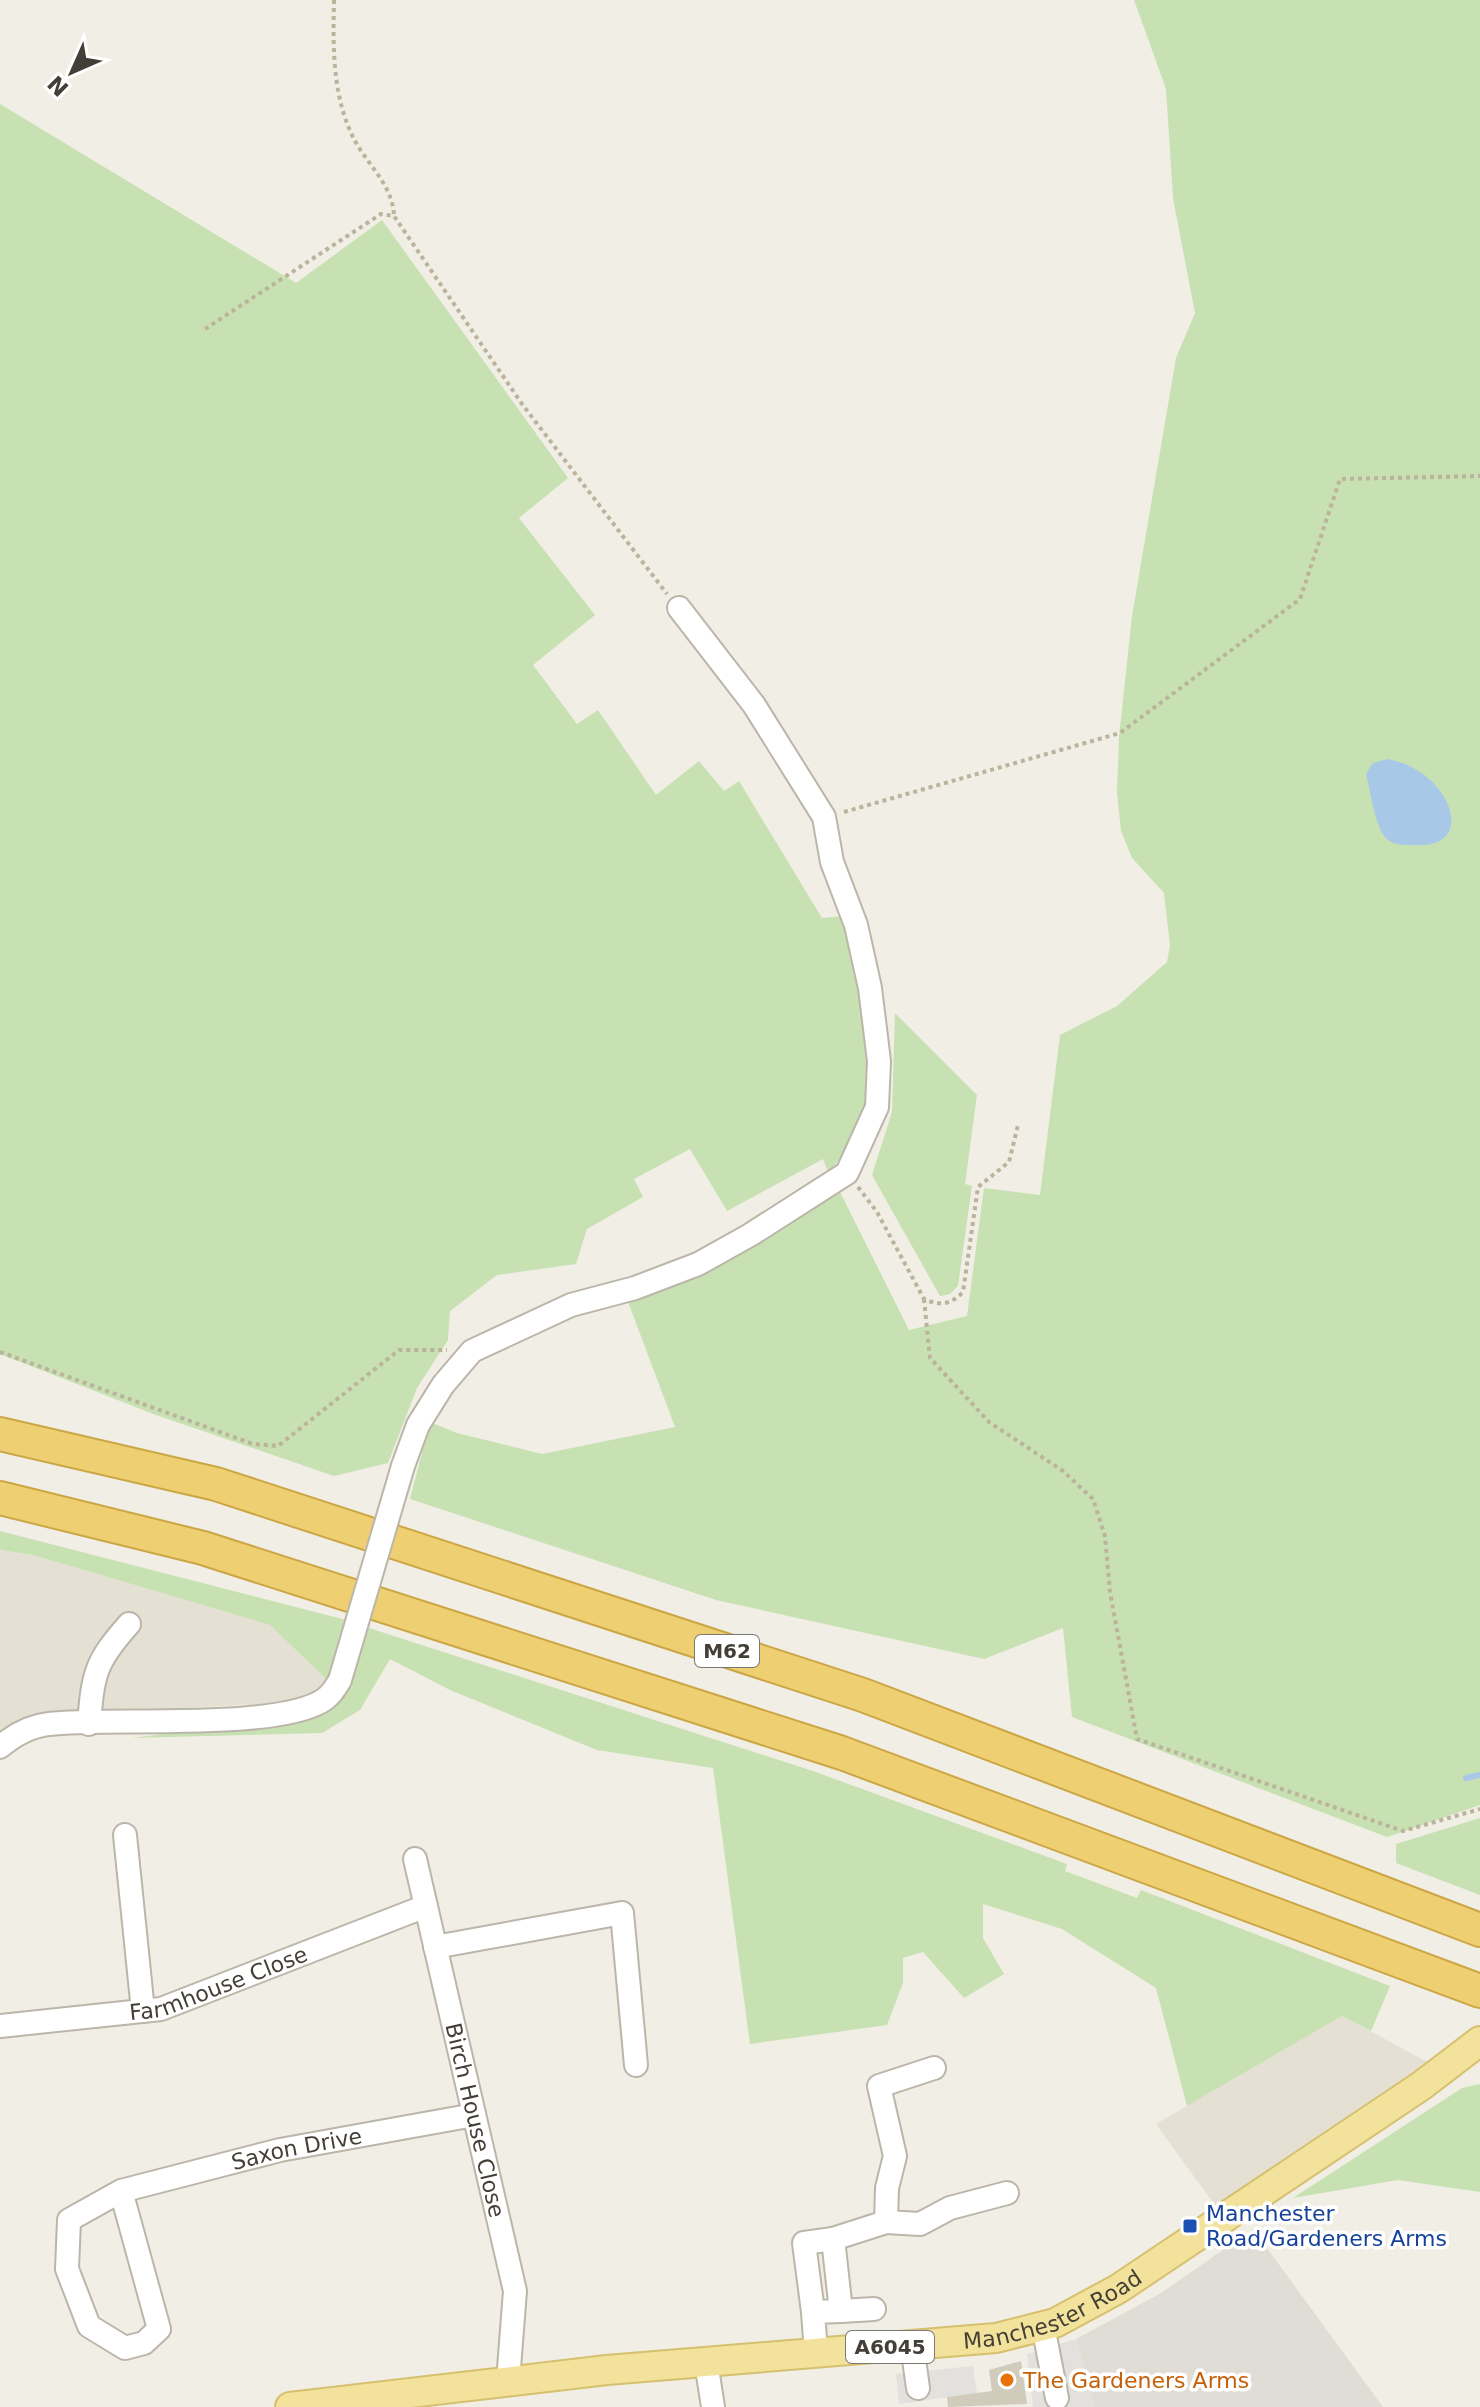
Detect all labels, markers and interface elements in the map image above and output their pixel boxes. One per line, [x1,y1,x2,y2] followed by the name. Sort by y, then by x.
[32,32,112,112] north arrow
[43,70,74,101] text: N
[695,1635,759,1667] road number: M62
[128,1941,311,2025] street label: Farmhouse Close
[441,2020,510,2220] street label: Birch House Close
[229,2123,364,2175] street label: Saxon Drive
[1206,2201,1447,2251] place label: Manchester Road/Gardeners Arms
[1181,2217,1199,2235] marker: Manchester Road/Gardeners Arms
[962,2264,1146,2353] street label: Manchester Road
[846,2331,934,2363] road number: A6045
[1022,2368,1249,2393] place label: The Gardeners Arms
[998,2371,1016,2389] marker: The Gardeners Arms

